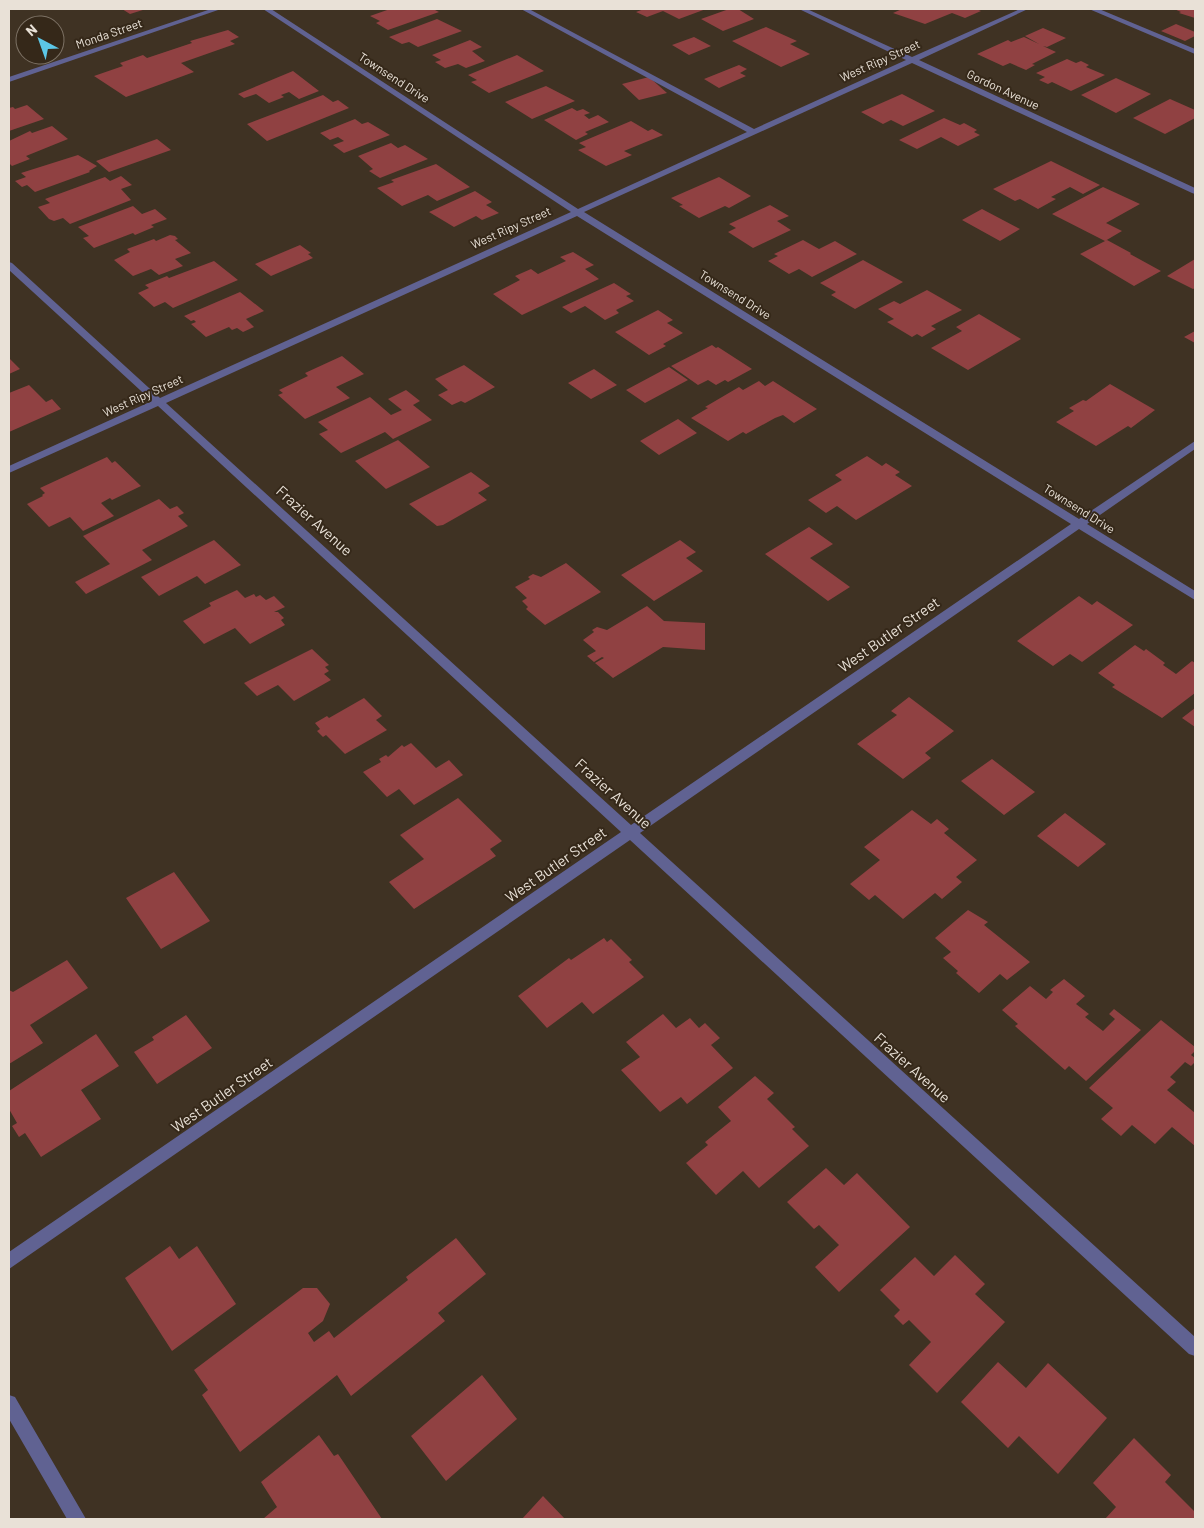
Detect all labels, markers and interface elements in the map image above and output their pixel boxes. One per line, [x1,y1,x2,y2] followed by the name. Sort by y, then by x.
[15,15,65,65] north arrow
[74,15,144,51] street label: Monda Street
[22,20,40,39] text: N
[837,36,922,84] street label: West Ripy Street
[356,49,433,105] street label: Townsend Drive
[965,66,1042,112] street label: Gordon Avenue
[468,203,553,251] street label: West Ripy Street
[697,267,774,322] street label: Townsend Drive
[100,371,185,419] street label: West Ripy Street
[273,481,356,559] street label: Frazier Avenue
[1041,481,1118,536] street label: Townsend Drive
[834,593,943,676] street label: West Butler Street
[572,754,655,832] street label: Frazier Avenue
[501,823,610,906] street label: West Butler Street
[871,1028,954,1106] street label: Frazier Avenue
[167,1053,276,1136] street label: West Butler Street

